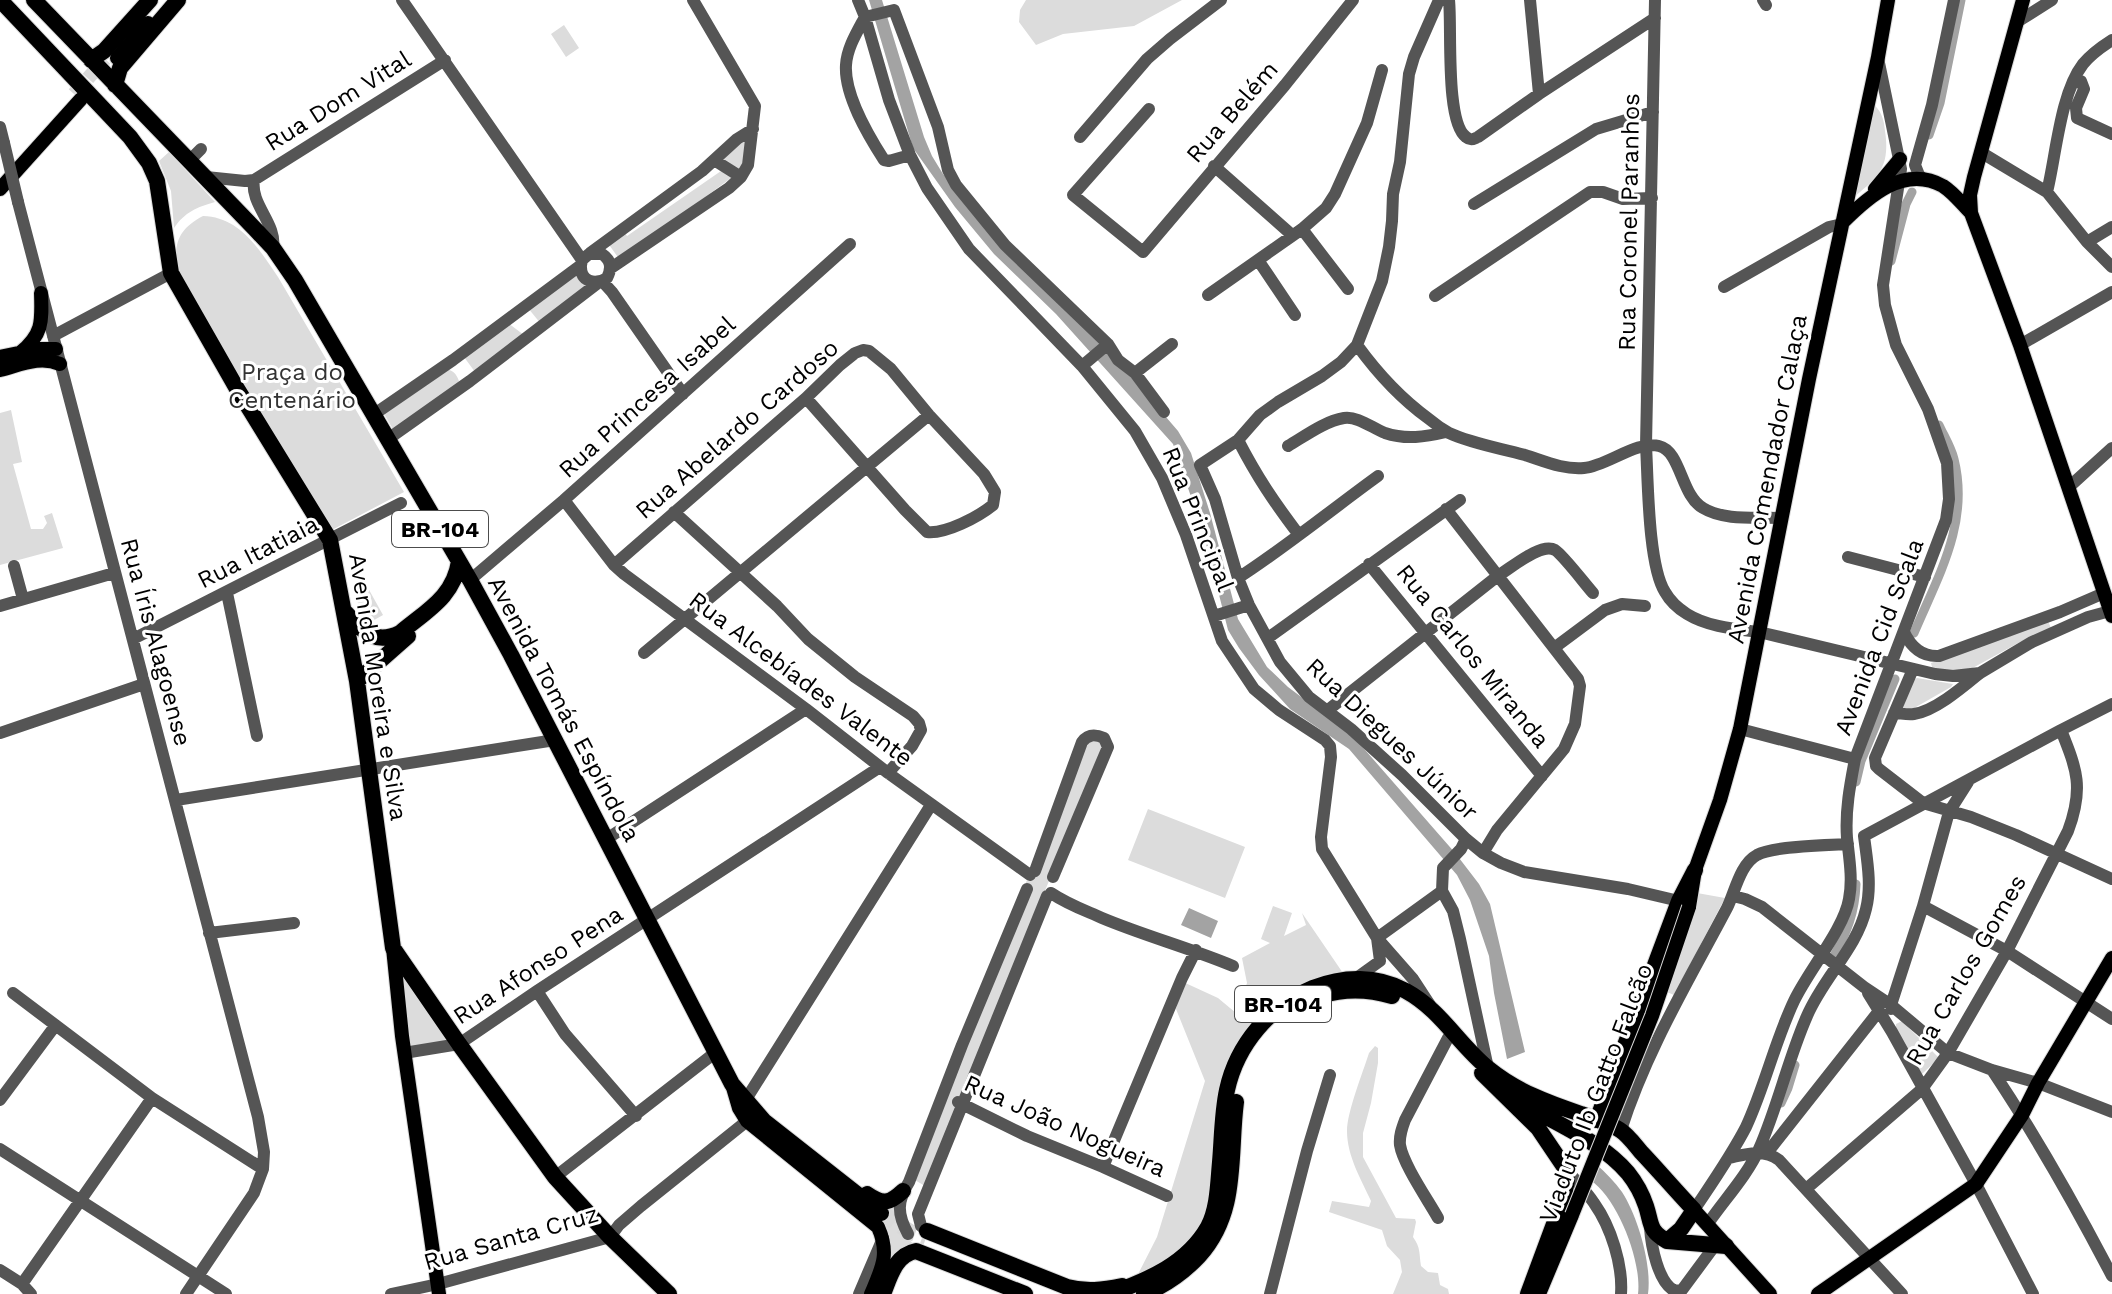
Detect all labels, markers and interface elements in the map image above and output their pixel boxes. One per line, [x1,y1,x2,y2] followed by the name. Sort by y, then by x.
[260,45,417,157] street label: Rua Dom Vital
[1180,56,1284,168] street label: Rua Belém
[1613,93,1645,351] street label: Rua Coronel Paranhos
[553,310,742,484] street label: Rua Princesa Isabel
[1721,312,1813,646] street label: Avenida Comendador Calaça
[630,333,844,525] street label: Rua Abelardo Cardoso
[228,358,356,414] park label: Praça do Centenário
[1156,443,1240,596] street label: Rua Principal
[193,510,323,594] street label: Rua Itatiaia
[392,511,488,547] road number: BR-104
[115,535,197,749] street label: Rua Íris Alagoense
[1829,535,1929,739] street label: Avenida Cid Scala
[343,551,413,823] street label: Avenida Moreira e Silva
[1391,559,1555,753] street label: Rua Carlos Miranda
[482,572,646,846] street label: Avenida Tomás Espíndola
[684,586,918,772] street label: Rua Alcebíades Valente
[1300,652,1484,826] street label: Rua Diegues Júnior
[1900,870,2032,1070] street label: Rua Carlos Gomes
[448,900,628,1030] street label: Rua Afonso Pena
[1534,959,1658,1227] street label: Viaduto Ib Gatto Falcão
[1235,986,1331,1022] road number: BR-104
[960,1069,1170,1183] street label: Rua João Nogueira
[420,1200,602,1276] street label: Rua Santa Cruz

